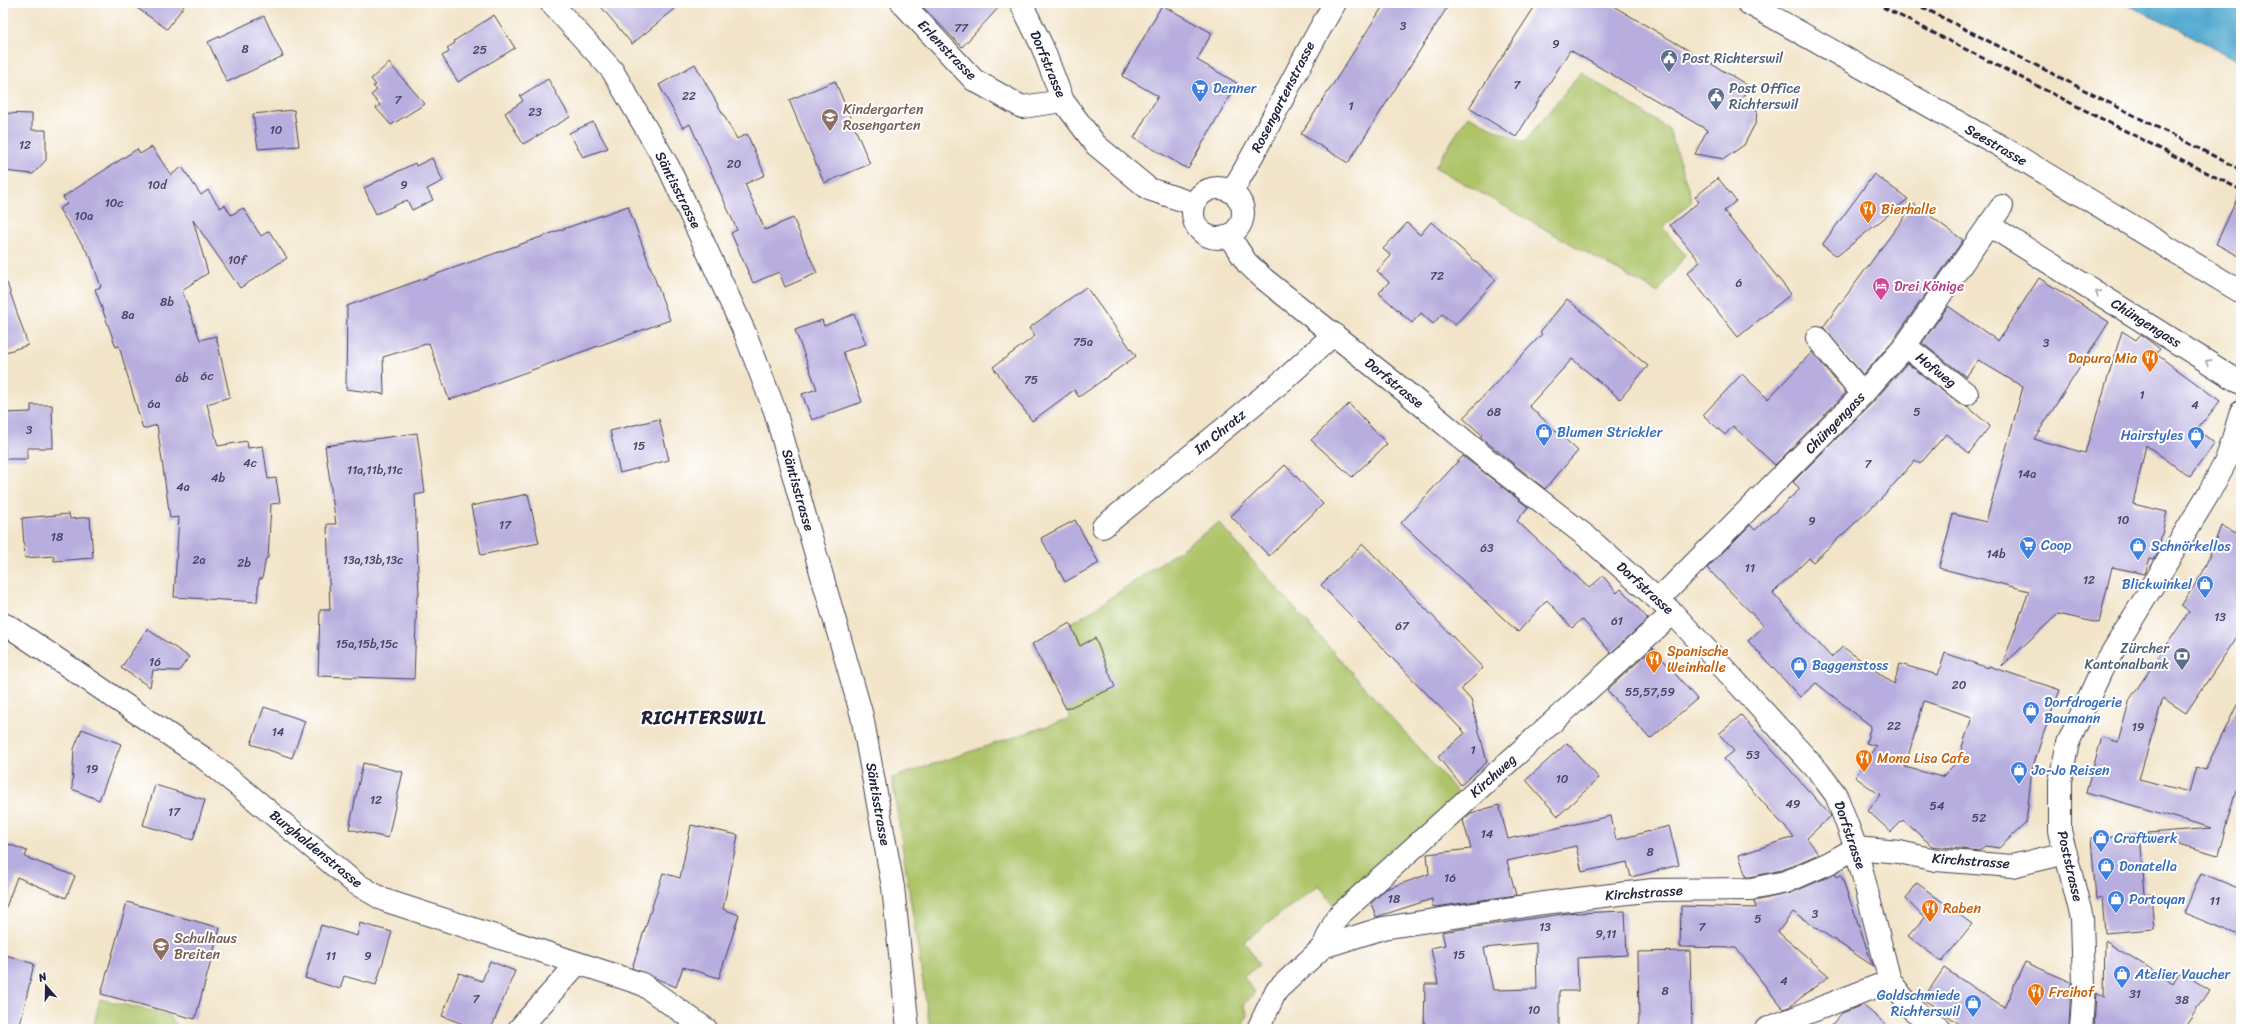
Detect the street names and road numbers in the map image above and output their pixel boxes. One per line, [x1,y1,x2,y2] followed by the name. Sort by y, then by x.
[911,14,983,87] street label: Erlenstrasse
[1023,27,1073,102] street label: Dorfstrasse
[1244,37,1322,157] street label: Rosengartenstrasse
[1960,117,2032,173] street label: Seestrasse
[648,147,708,233] street label: Säntisstrasse
[2106,291,2187,355] street label: Chüngengass
[1910,346,1962,394] street label: Hofweg
[1359,351,1430,415] street label: Dorfstrasse
[1798,385,1872,460] street label: Chüngengass
[1187,403,1252,462] street label: Im Chratz
[774,446,822,534] street label: Säntisstrasse
[1610,555,1680,621] street label: Dorfstrasse
[1464,748,1522,804] street label: Kirchweg
[858,760,898,848] street label: Säntisstrasse
[1827,797,1873,873] street label: Dorfstrasse
[264,803,368,895] street label: Burghaldenstrasse
[2050,828,2090,904] street label: Poststrasse
[1931,846,2011,876] street label: Kirchstrasse
[1604,878,1684,908] street label: Kirchstrasse

